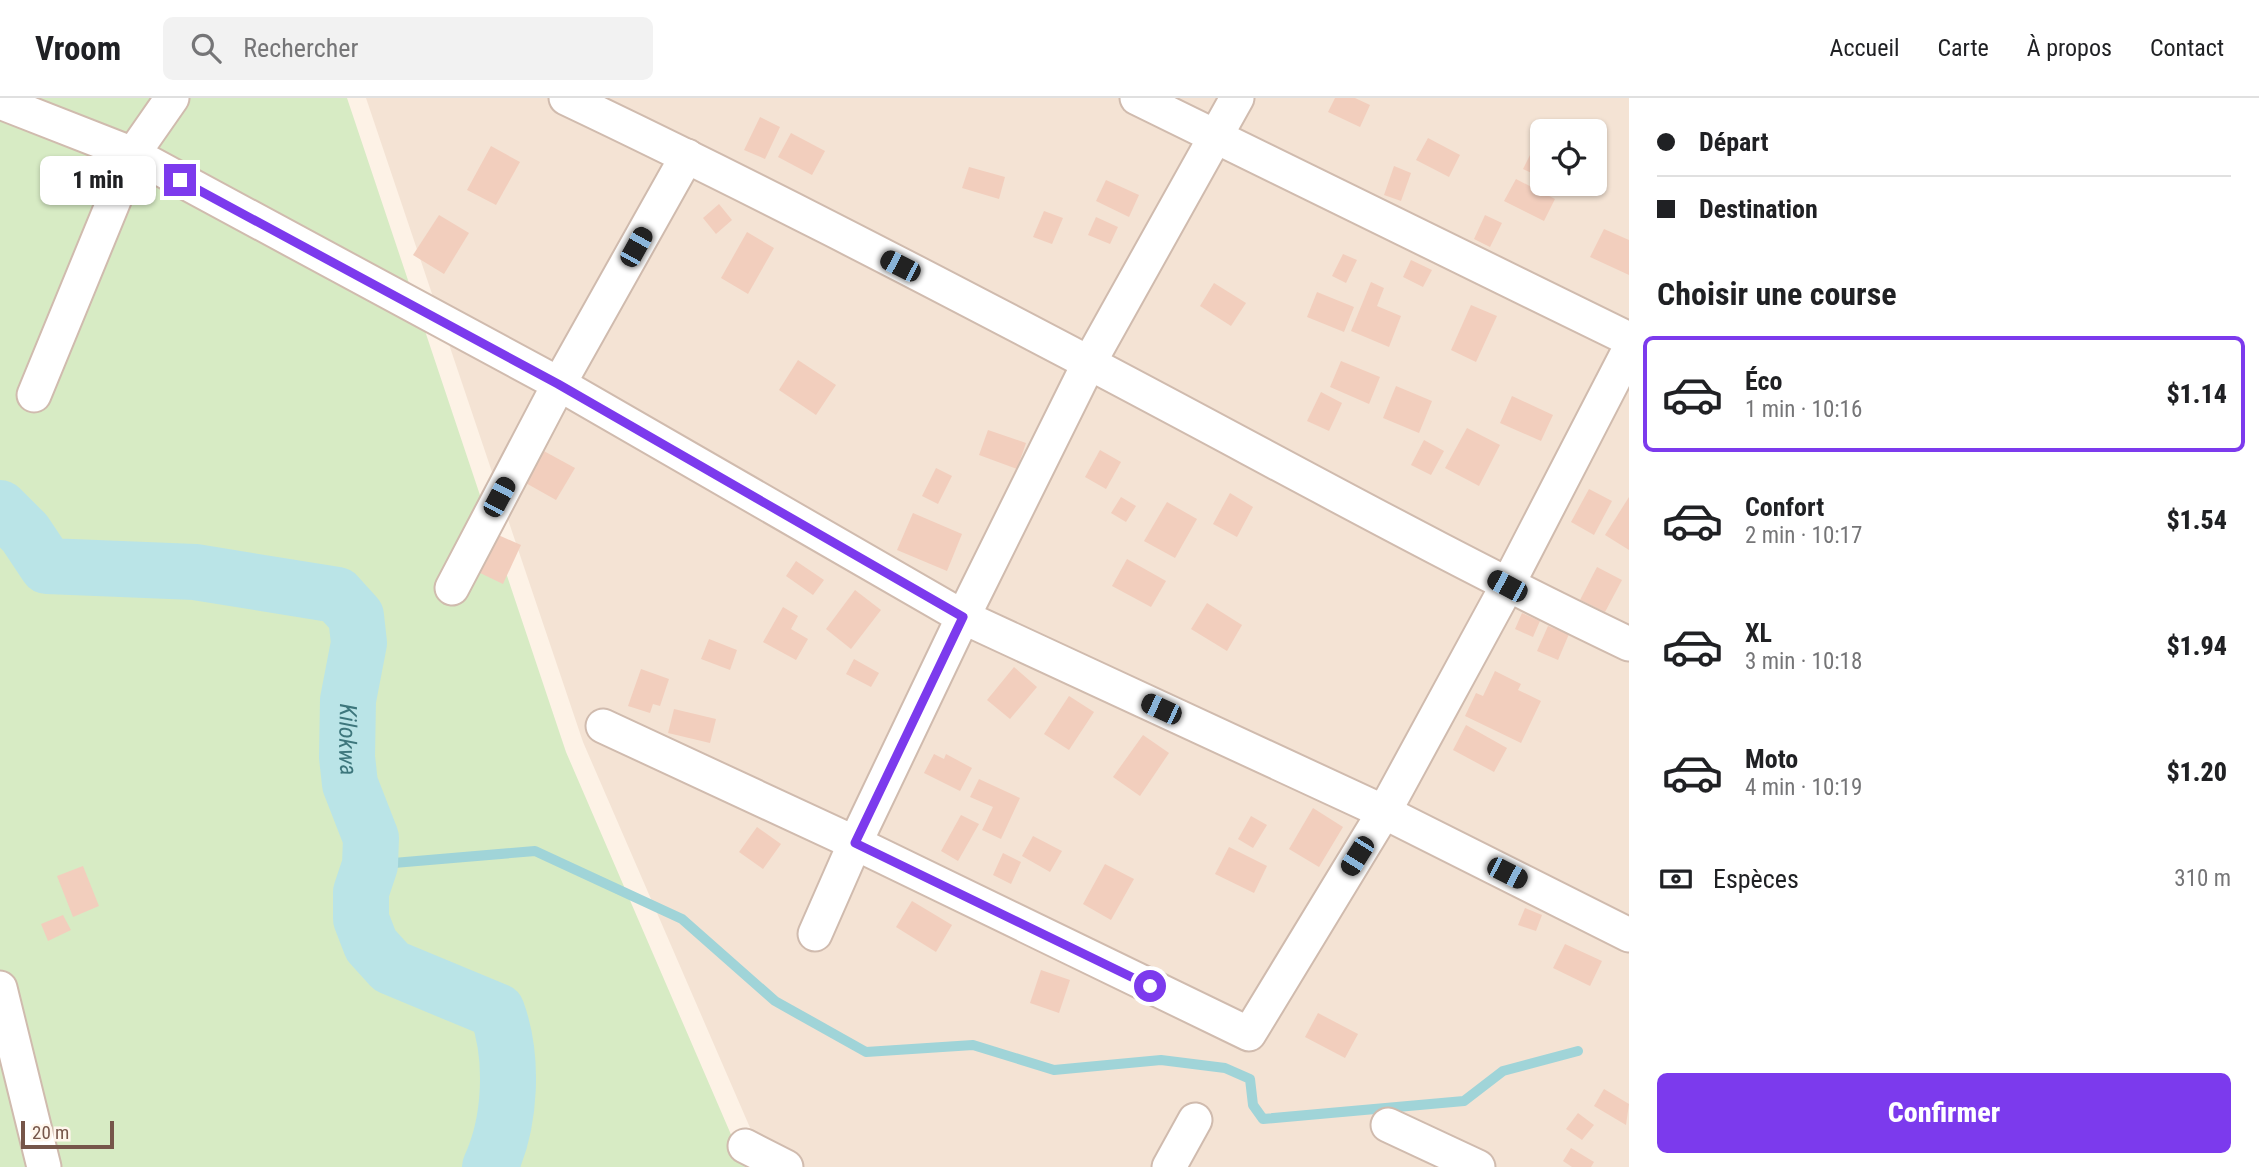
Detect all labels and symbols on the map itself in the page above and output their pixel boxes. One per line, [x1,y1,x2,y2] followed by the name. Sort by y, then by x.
[40,155,156,204] callout: 1 min
[164,164,196,196] route end
[617,224,656,270] car
[877,247,924,285] car
[480,474,519,520] car
[1484,567,1531,605] car
[1138,691,1185,727] car
[333,703,363,777] water label: Kilokwa
[1337,833,1378,879] car
[1484,854,1531,892] car
[1134,970,1166,1002] route start
[21,1118,114,1150] scale bar

